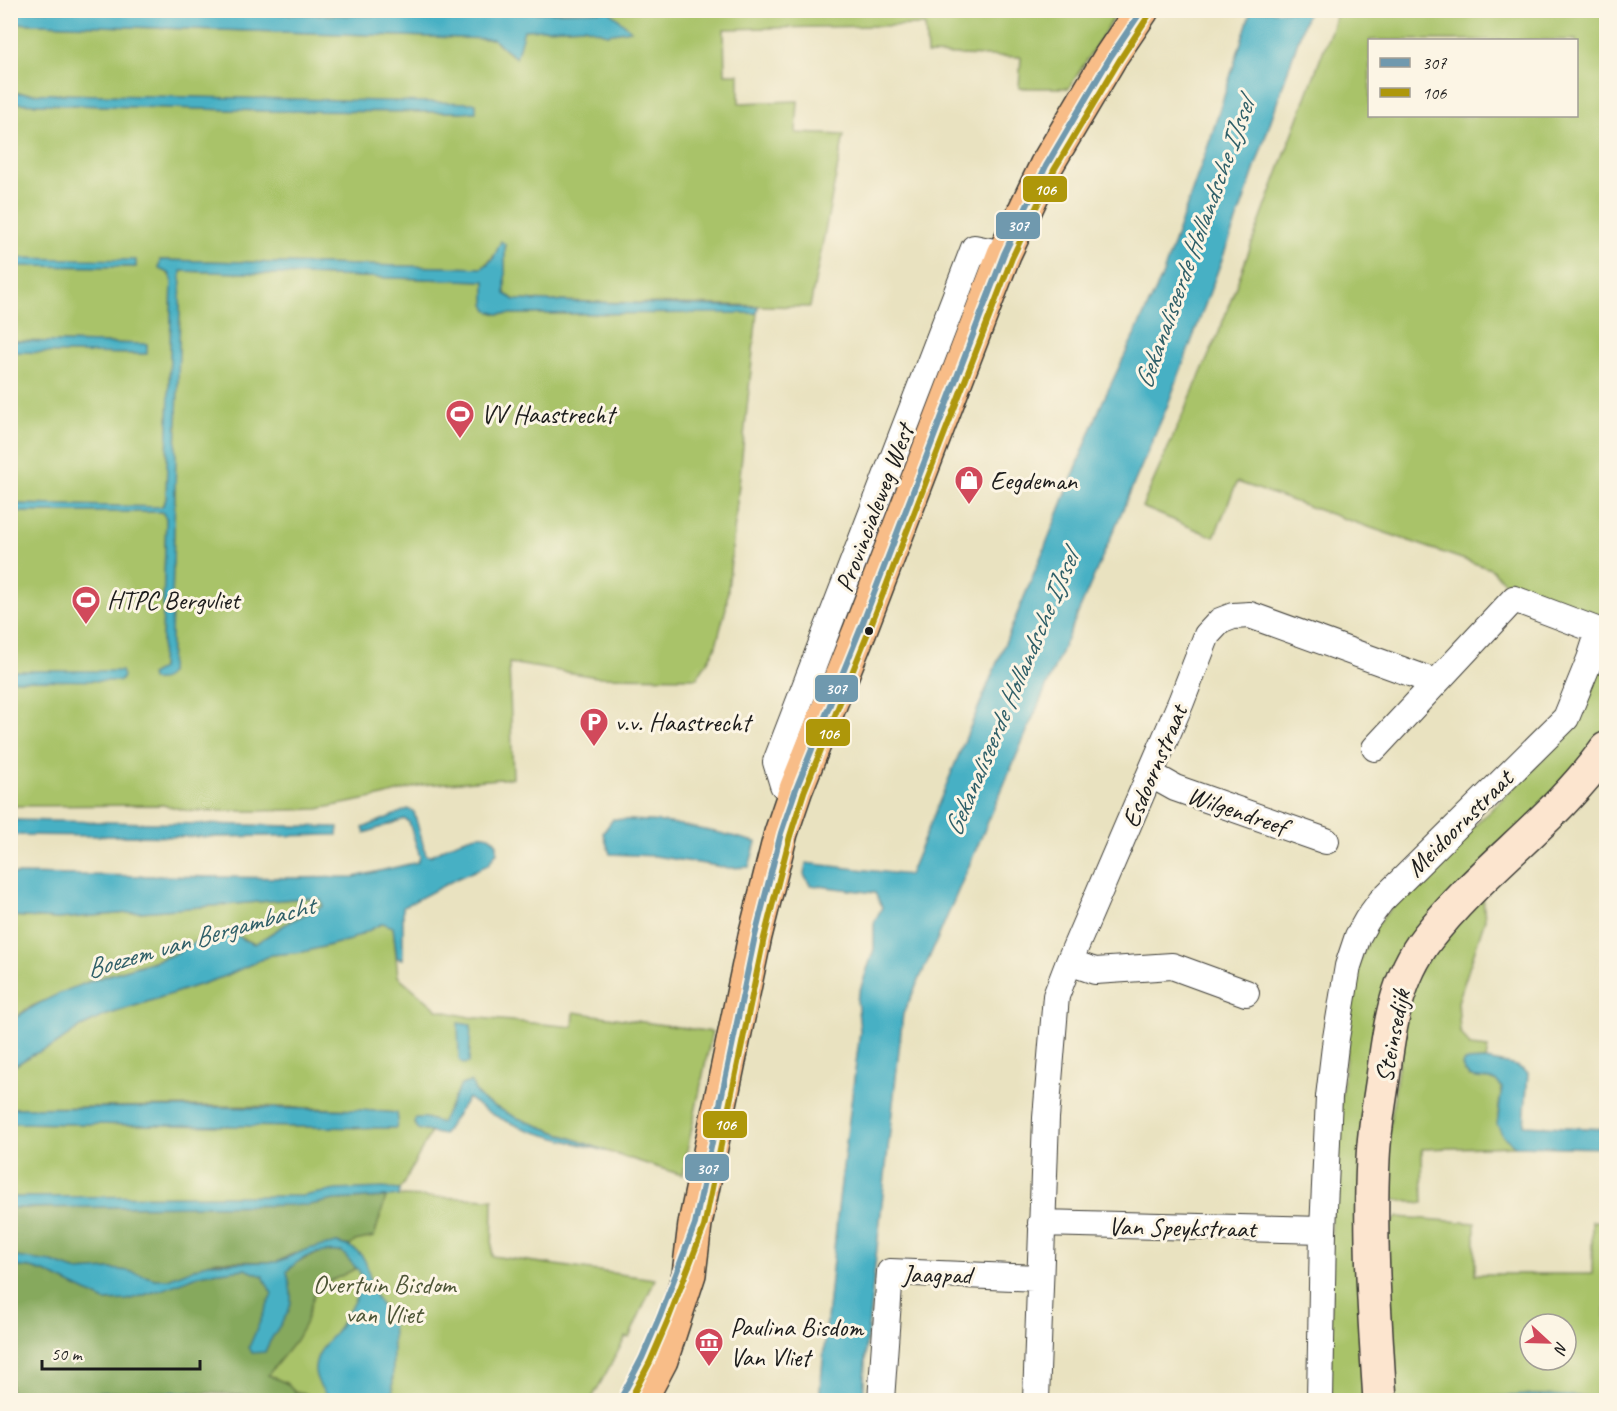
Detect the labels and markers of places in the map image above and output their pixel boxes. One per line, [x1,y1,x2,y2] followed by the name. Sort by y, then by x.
[444,398,476,440] sports icon: VV Haastrecht
[481,398,618,431] place label: VV Haastrecht
[953,464,985,506] shop icon: Eegdeman
[990,464,1078,497] place label: Eegdeman
[70,584,102,626] sports icon: HTPC Bergvliet
[107,584,242,617] place label: HTPC Bergvliet
[863,625,875,637] unlabelled marker
[578,706,610,748] parking icon: v.v. Haastrecht
[615,706,754,739] place label: v.v. Haastrecht
[730,1311,865,1374] place label: Paulina Bisdom Van Vliet
[693,1326,725,1368] museum icon: Paulina Bisdom Van Vliet

